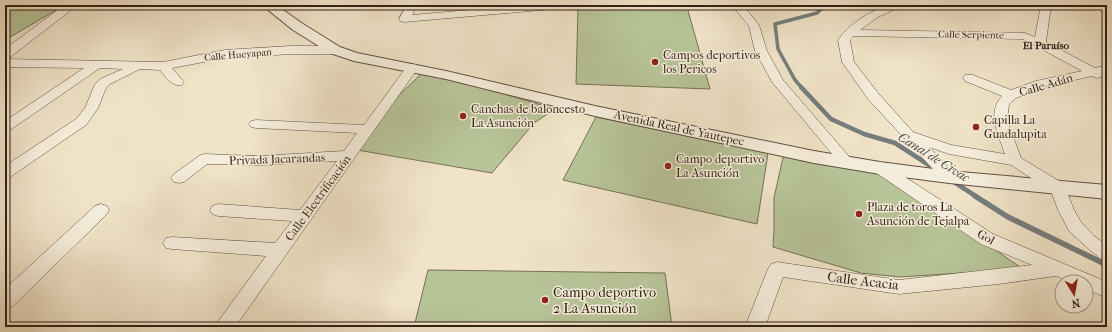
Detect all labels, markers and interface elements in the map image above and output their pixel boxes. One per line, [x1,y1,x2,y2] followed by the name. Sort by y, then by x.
[938,28,1004,42] street label: Calle Serpiente
[1023,39,1070,52] district label: El Paraíso
[204,46,272,64] street label: Calle Hueyapan
[662,48,761,76] place label: Campos deportivos los Pericos
[650,57,660,67] marker: Campos deportivos los Pericos
[1017,71,1075,99] street label: Calle Adán
[471,102,585,130] place label: Canchas de baloncesto La Asunción
[612,107,745,149] street label: Avenida Real de Yautepec
[458,111,468,121] marker: Canchas de baloncesto La Asunción
[984,113,1047,141] place label: Capilla La Guadalupita
[971,122,981,132] marker: Capilla La Guadalupita
[895,129,974,186] water label: Canal de Civac
[229,150,326,168] street label: Privada Jacarandas
[282,152,354,244] street label: Calle Electrificación
[676,152,764,180] place label: Campo deportivo La Asunción
[663,161,673,171] marker: Campo deportivo La Asunción
[866,200,970,228] place label: Plaza de toros La Asunción de Tejalpa
[854,209,864,219] marker: Plaza de toros La Asunción de Tejalpa
[975,227,998,248] street label: Gol
[826,268,900,294] street label: Calle Acacia
[1054,274,1094,314] north arrow
[553,284,656,317] place label: Campo deportivo 2 La Asunción
[540,295,550,305] marker: Campo deportivo 2 La Asunción
[1070,296,1081,311] text: N

